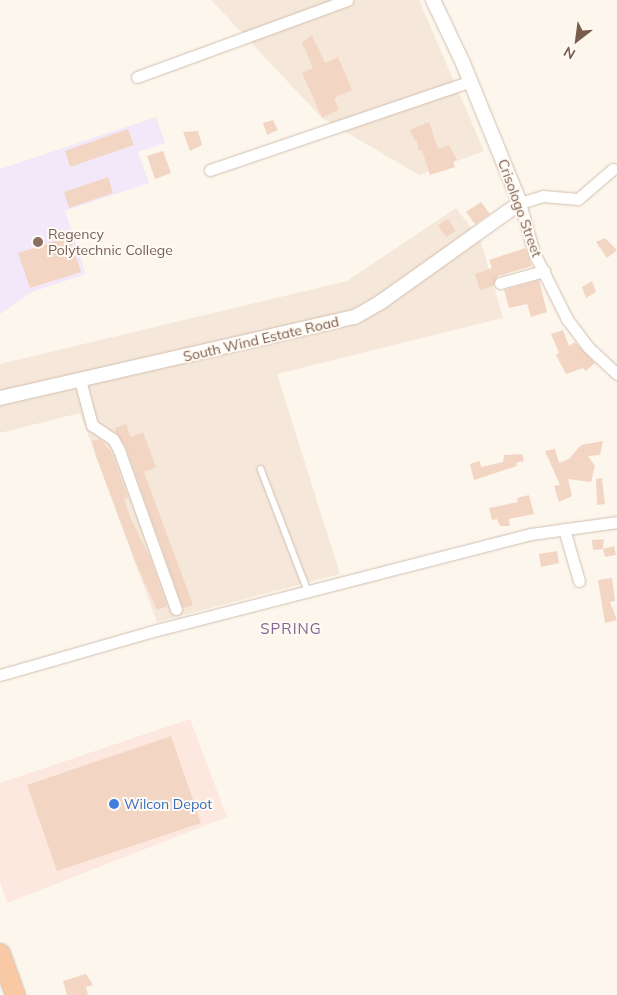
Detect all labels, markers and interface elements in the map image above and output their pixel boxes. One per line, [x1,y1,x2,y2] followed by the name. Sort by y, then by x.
[552,15,602,65] north arrow
[560,43,579,63] text: N
[494,157,546,259] street label: Crisologo Street
[48,226,173,258] place label: Regency Polytechnic College
[32,236,44,248] marker: Regency Polytechnic College
[181,313,341,365] street label: South Wind Estate Road
[259,620,323,638] district label: SPRING
[124,796,212,812] place label: Wilcon Depot
[108,798,120,810] marker: Wilcon Depot

